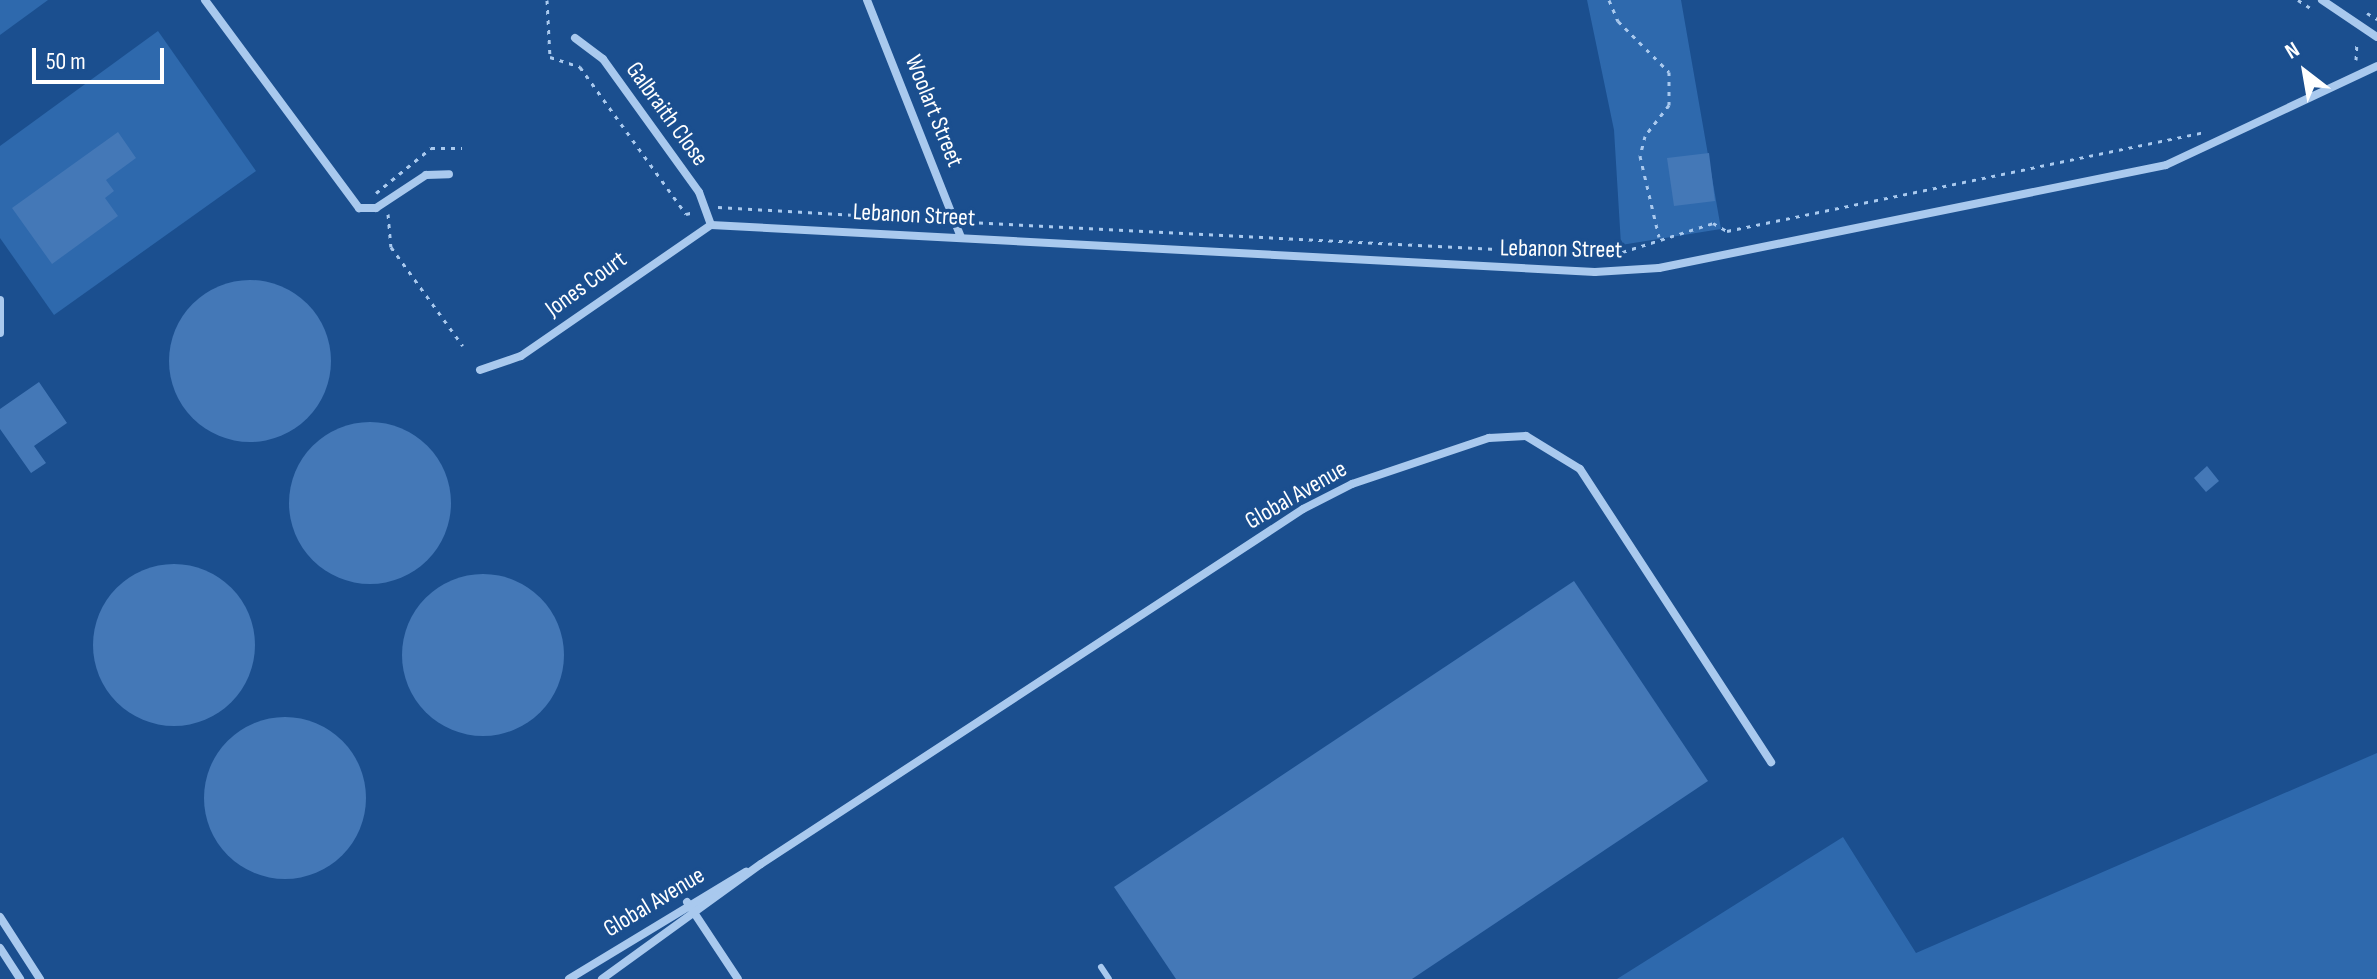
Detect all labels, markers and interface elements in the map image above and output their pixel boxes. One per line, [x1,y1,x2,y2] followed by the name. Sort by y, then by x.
[36,32,168,82] scale bar
[2265,32,2345,112] north arrow
[2280,36,2304,66] text: N
[46,47,86,76] text: 50 m
[899,51,969,171] street label: Woolart Street
[620,56,714,172] street label: Galbraith Close
[852,197,976,233] street label: Lebanon Street
[1500,234,1622,264] street label: Lebanon Street
[540,245,632,323] street label: Jones Court
[1240,454,1352,536] street label: Global Avenue
[598,861,710,943] street label: Global Avenue

